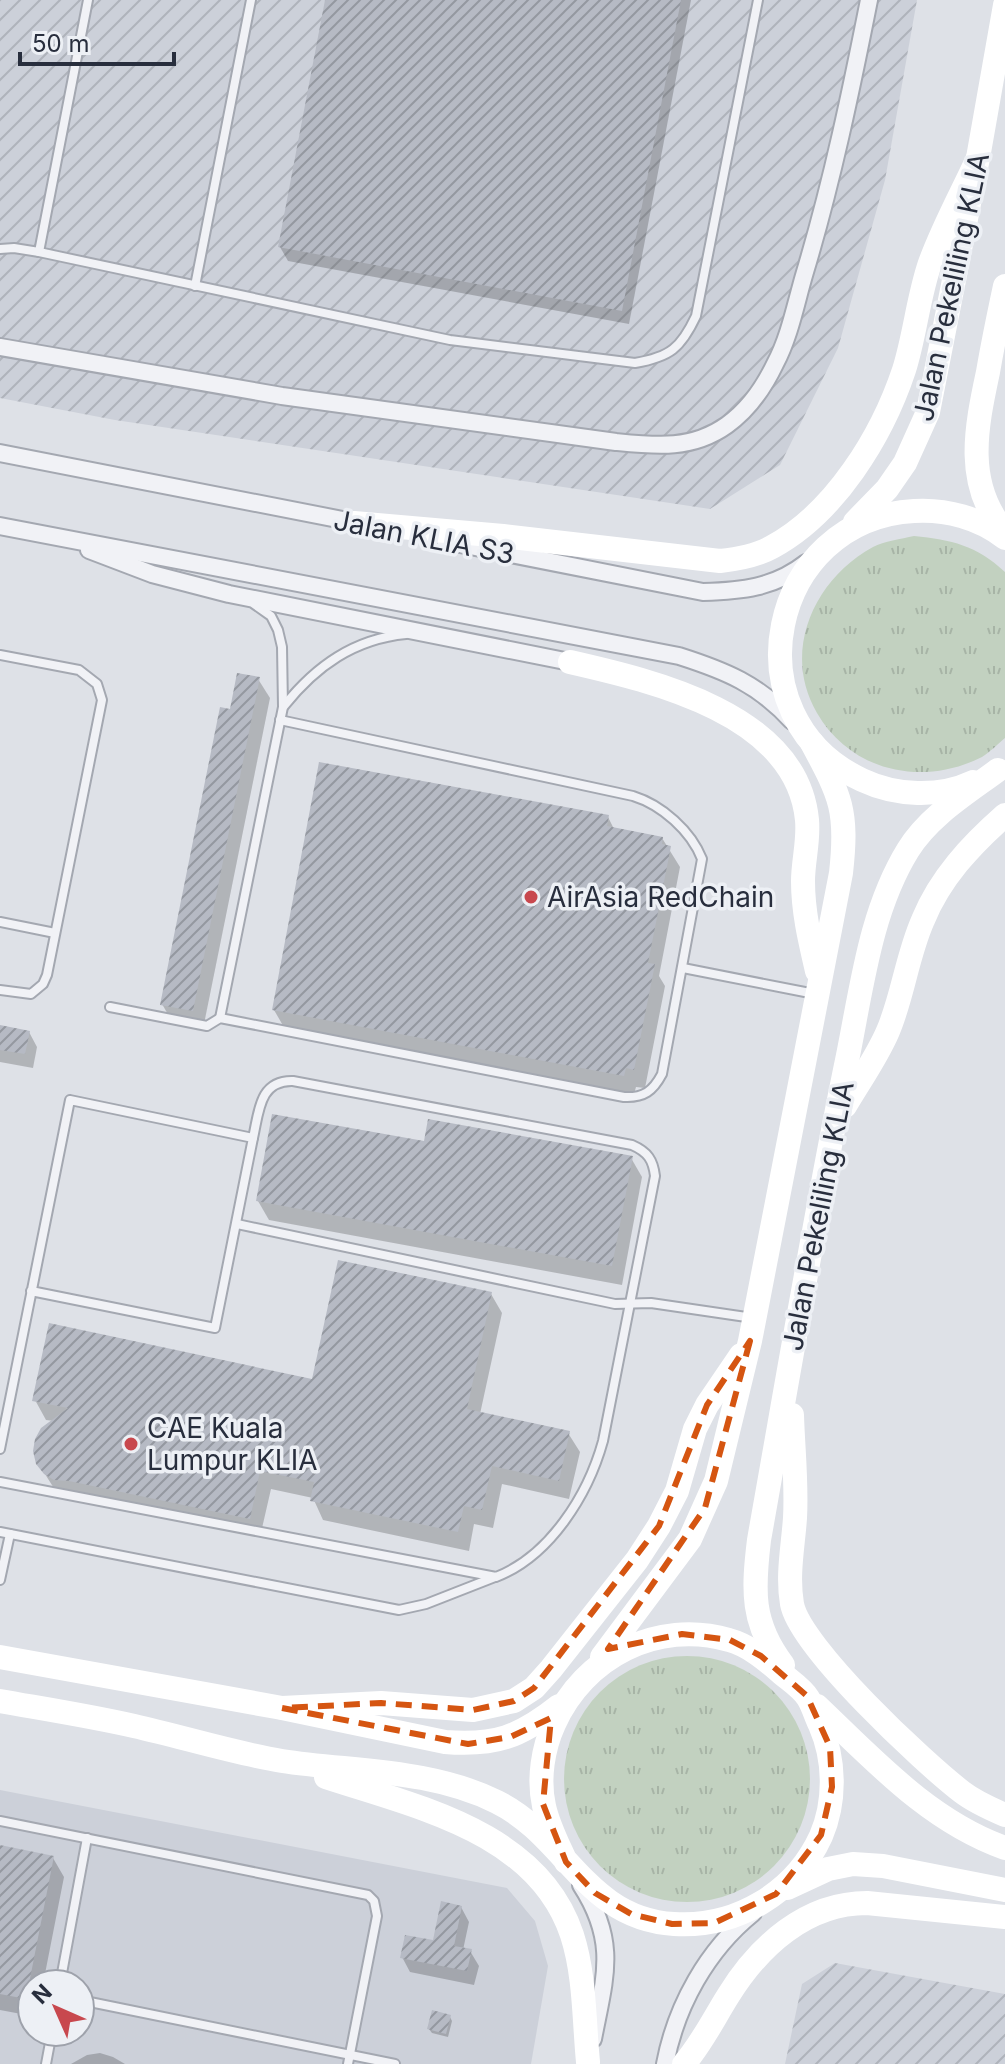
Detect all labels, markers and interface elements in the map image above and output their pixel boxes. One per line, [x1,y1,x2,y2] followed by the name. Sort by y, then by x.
[20,16,174,66] scale bar
[32,29,90,58] text: 50 m
[906,149,996,425] street label: Jalan Pekeliling KLIA
[331,503,517,571] street label: Jalan KLIA S3
[547,880,774,914] place label: AirAsia RedChain
[522,888,540,906] marker: AirAsia RedChain
[775,1078,861,1354] street label: Jalan Pekeliling KLIA
[147,1411,318,1477] place label: CAE Kuala Lumpur KLIA
[122,1435,140,1453] marker: CAE Kuala Lumpur KLIA
[16,1968,96,2048] north arrow
[27,1979,57,2009] text: N

